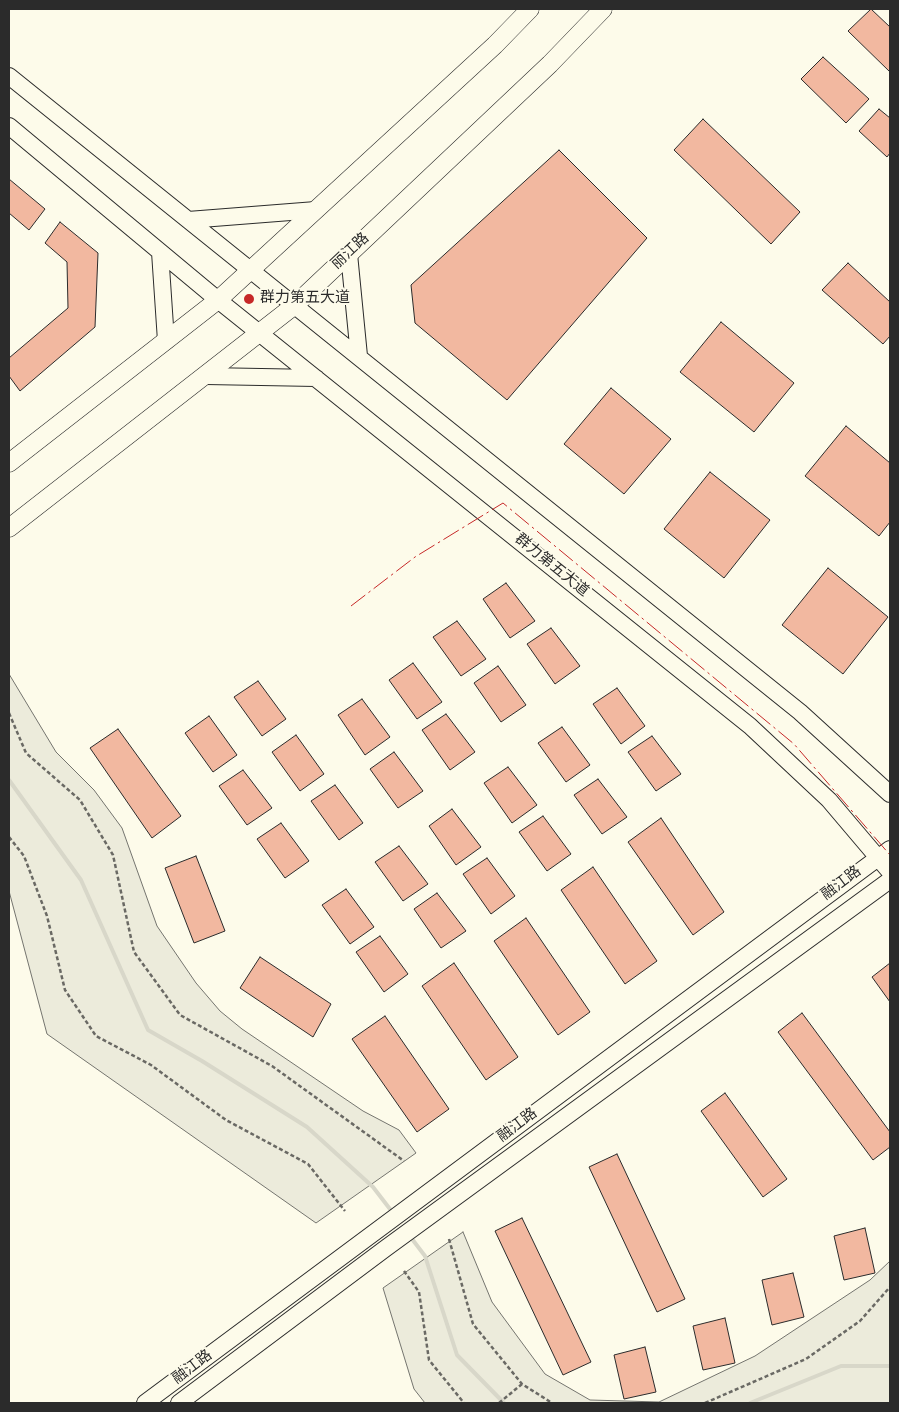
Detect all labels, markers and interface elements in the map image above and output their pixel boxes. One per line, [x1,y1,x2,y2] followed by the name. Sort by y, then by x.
[328,230,374,274] street label: 丽江路
[260,290,350,308] place label: 群力第五大道
[242,292,256,306] marker: 群力第五大道
[510,531,592,601] street label: 群力第五大道
[819,863,865,905] street label: 融江路
[495,1105,541,1147] street label: 融江路
[170,1347,216,1389] street label: 融江路

